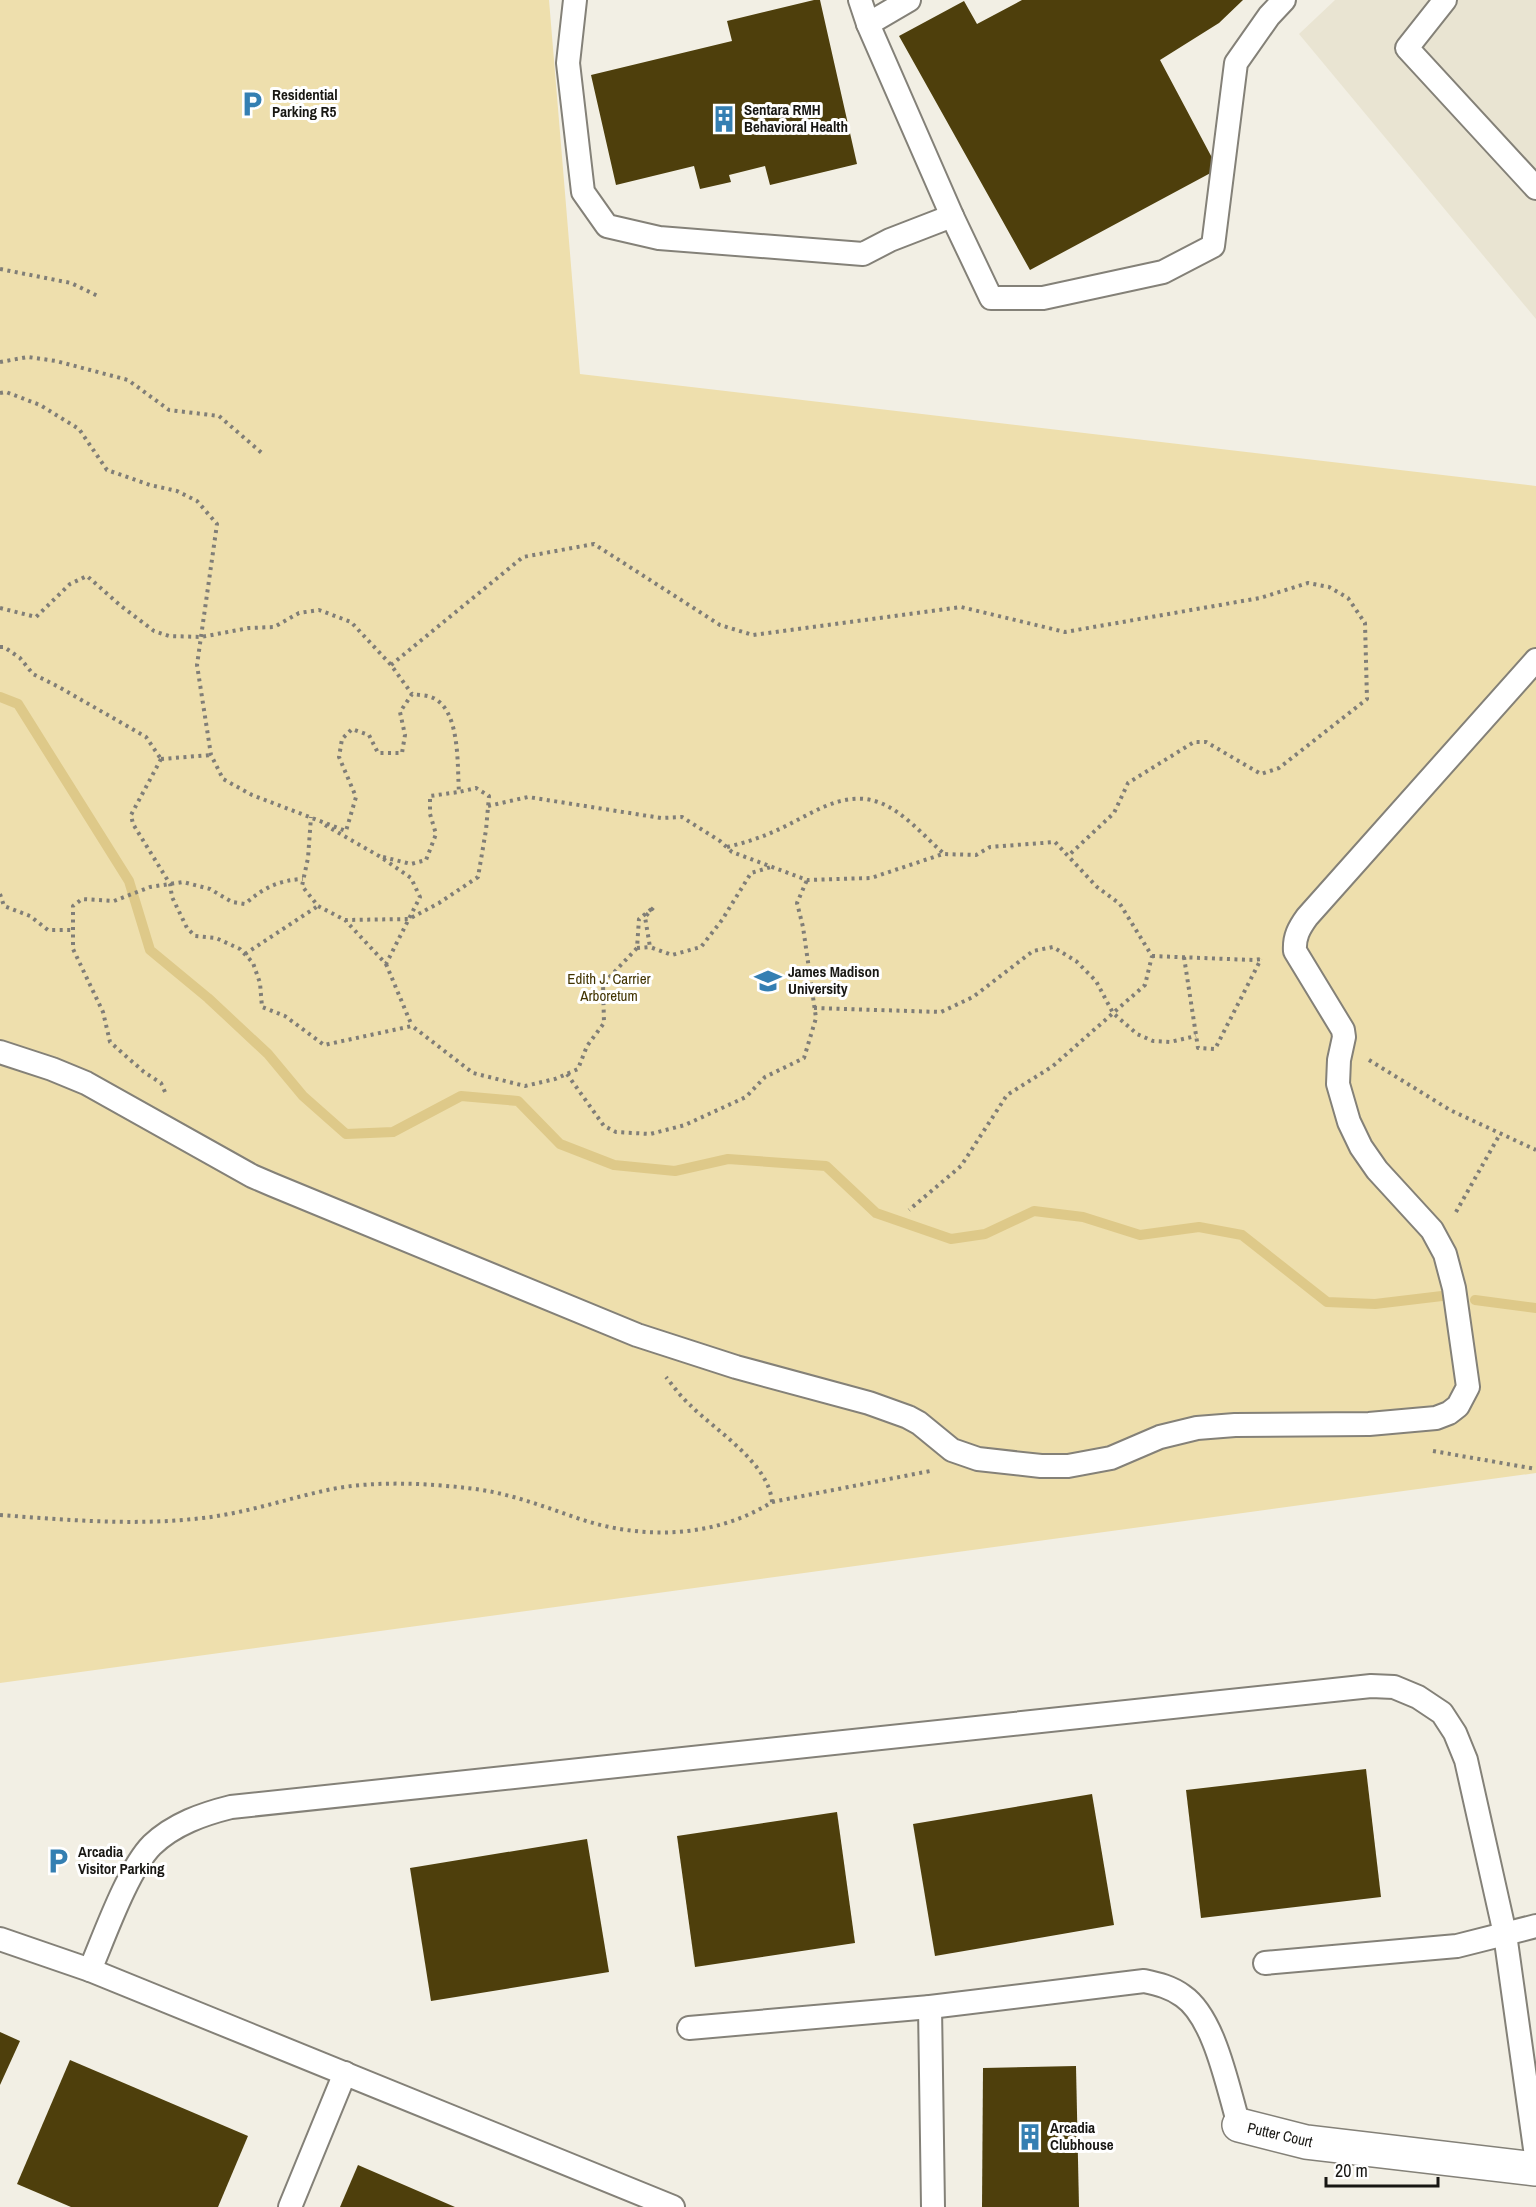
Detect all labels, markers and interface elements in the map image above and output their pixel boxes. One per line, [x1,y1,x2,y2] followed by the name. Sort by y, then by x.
[272,84,338,122] place label: Residential Parking R5
[237,89,267,119] parking icon: Residential Parking R5
[744,99,848,137] place label: Sentara RMH Behavioral Health
[709,104,739,134] building icon: Sentara RMH Behavioral Health
[788,961,880,999] place label: James Madison University
[753,966,783,996] school or university icon: James Madison University
[567,968,651,1006] park label: Edith J. Carrier Arboretum
[78,1841,165,1879] place label: Arcadia Visitor Parking
[43,1846,73,1876] parking icon: Arcadia Visitor Parking
[1050,2117,1114,2155] place label: Arcadia Clubhouse
[1245,2117,1315,2152] street label: Putter Court
[1015,2122,1045,2152] building icon: Arcadia Clubhouse
[1326,2150,1438,2188] scale bar
[1335,2158,1368,2183] text: 20 m

